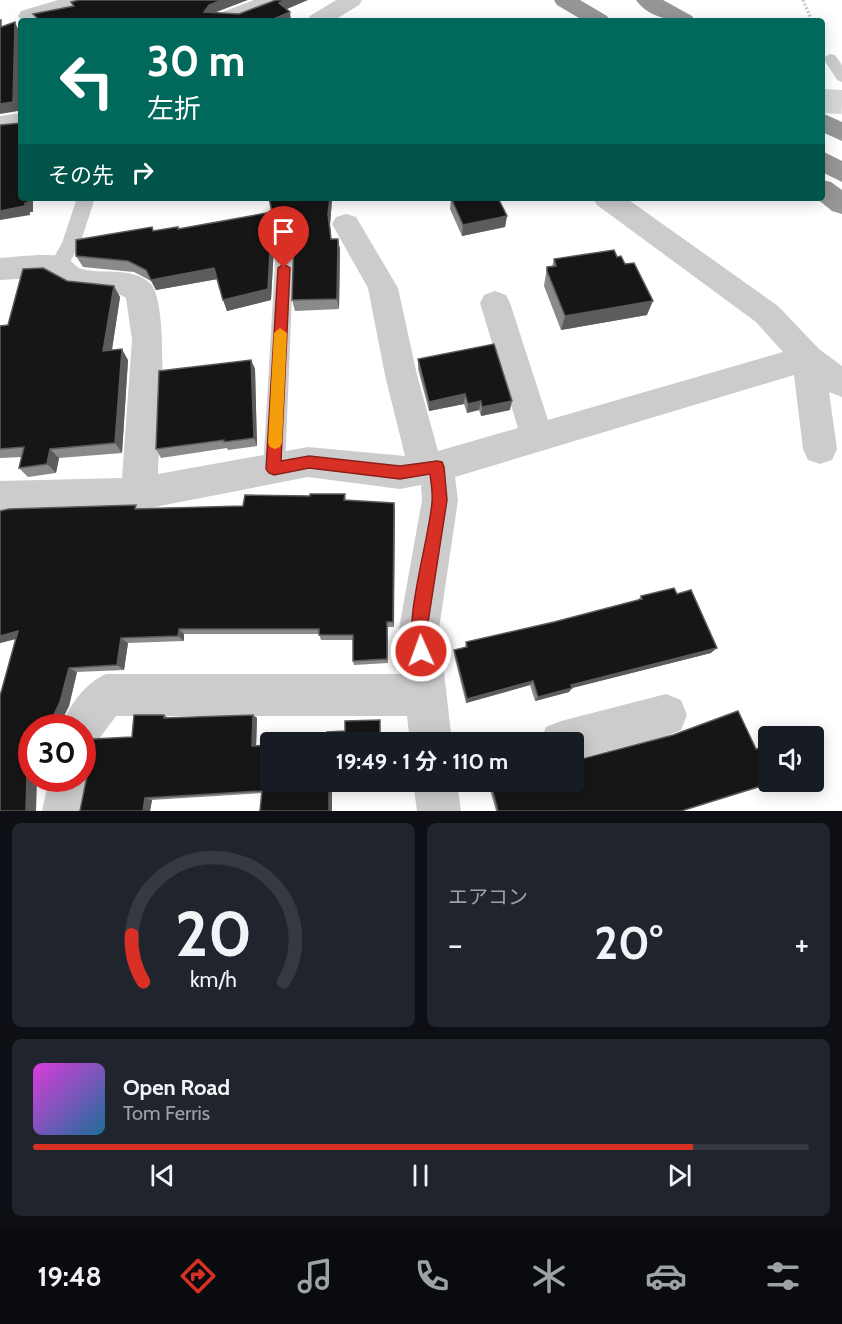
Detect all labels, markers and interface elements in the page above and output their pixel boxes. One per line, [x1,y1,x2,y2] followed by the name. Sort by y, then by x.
[147,35,245,87] text: 30 m
[48,42,126,120] icon: left
[147,92,201,125] text: 左折
[126,156,159,189] icon: right
[48,162,114,189] text: その先
[258,206,309,268] pin
[267,215,300,248] icon: arrive
[389,619,453,683] position arrow
[18,714,96,792] speed limit sign: 30
[758,726,824,792] map controls
[758,726,824,792] button: sound
[336,748,508,775] text: 19:49 · 1 分 · 110 m
[448,885,528,909] text: エアコン
[175,896,252,972] text: 20
[594,916,663,970] text: 20°
[448,924,463,964] text: −
[794,924,809,964] text: +
[190,966,237,992] text: km/h
[123,1074,230,1101] text: Open Road
[123,1101,210,1125] text: Tom Ferris
[146,1159,179,1192] icon: previous
[404,1159,437,1192] icon: pause
[663,1159,696,1192] icon: next
[177,1255,219,1297] icon: directions
[294,1255,336,1297] icon: music
[411,1255,453,1297] icon: phone
[528,1255,570,1297] icon: climate
[645,1255,687,1297] icon: car
[762,1255,804,1297] icon: filters
[38,1260,102,1293] text: 19:48

